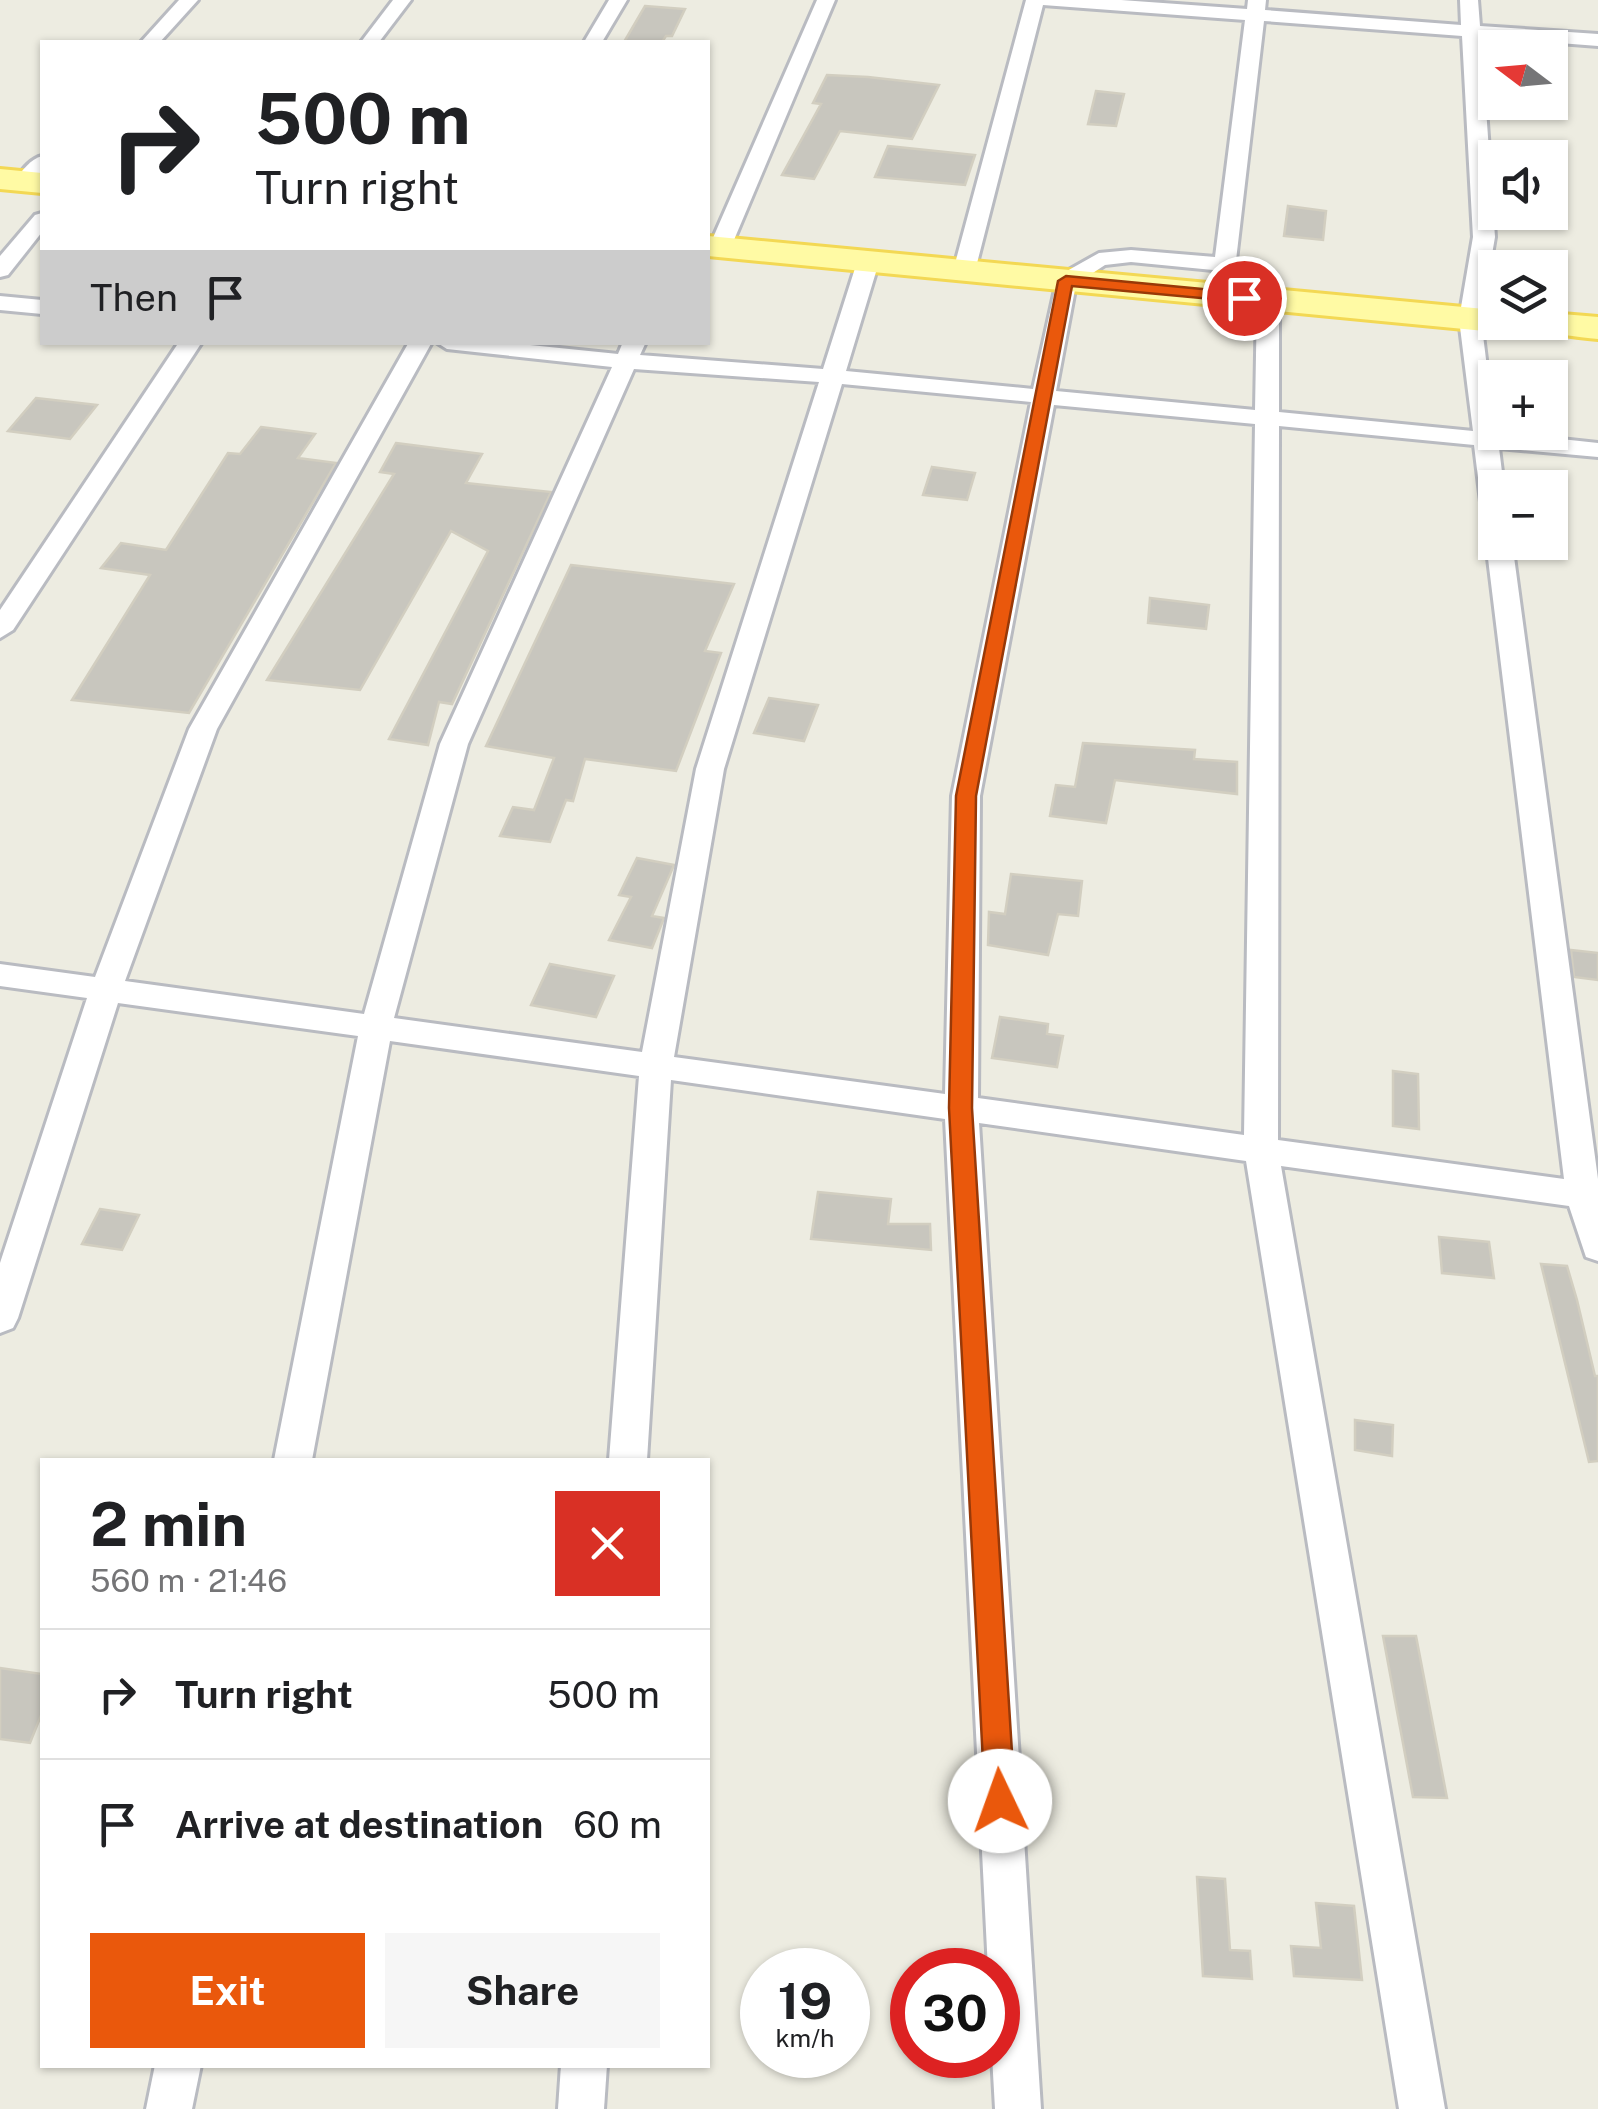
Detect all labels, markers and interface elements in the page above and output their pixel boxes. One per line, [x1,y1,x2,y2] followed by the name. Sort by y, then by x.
[1478,30,1568,120] north arrow
[1478,30,1568,560] map controls
[255,77,471,160] text: 500 m
[90,80,220,210] icon: right
[1478,140,1568,230] button: sound
[255,161,459,214] text: Turn right
[1478,250,1568,340] button: layers
[1202,256,1287,341] pin
[198,270,253,325] icon: arrive
[1217,271,1272,326] icon: arrive
[90,275,178,320] text: Then
[1478,360,1568,450] button: +
[1478,470,1568,560] button: −
[90,1489,247,1560] text: 2 min
[555,1491,660,1596] button: close
[90,1562,287,1599] text: 560 m · 21:46
[90,1667,145,1722] icon: right
[175,1672,353,1717] text: Turn right
[547,1672,660,1717] text: 500 m
[948,1749,1052,1853] position arrow
[90,1797,145,1852] icon: arrive
[175,1802,543,1847] text: Arrive at destination
[573,1802,662,1847] text: 60 m
[90,1933,365,2048] button: Exit
[385,1933,660,2048] button: Share
[890,1948,1020,2078] speed limit sign: 30
[778,1971,832,2030] text: 19
[776,2023,834,2053] text: km/h

